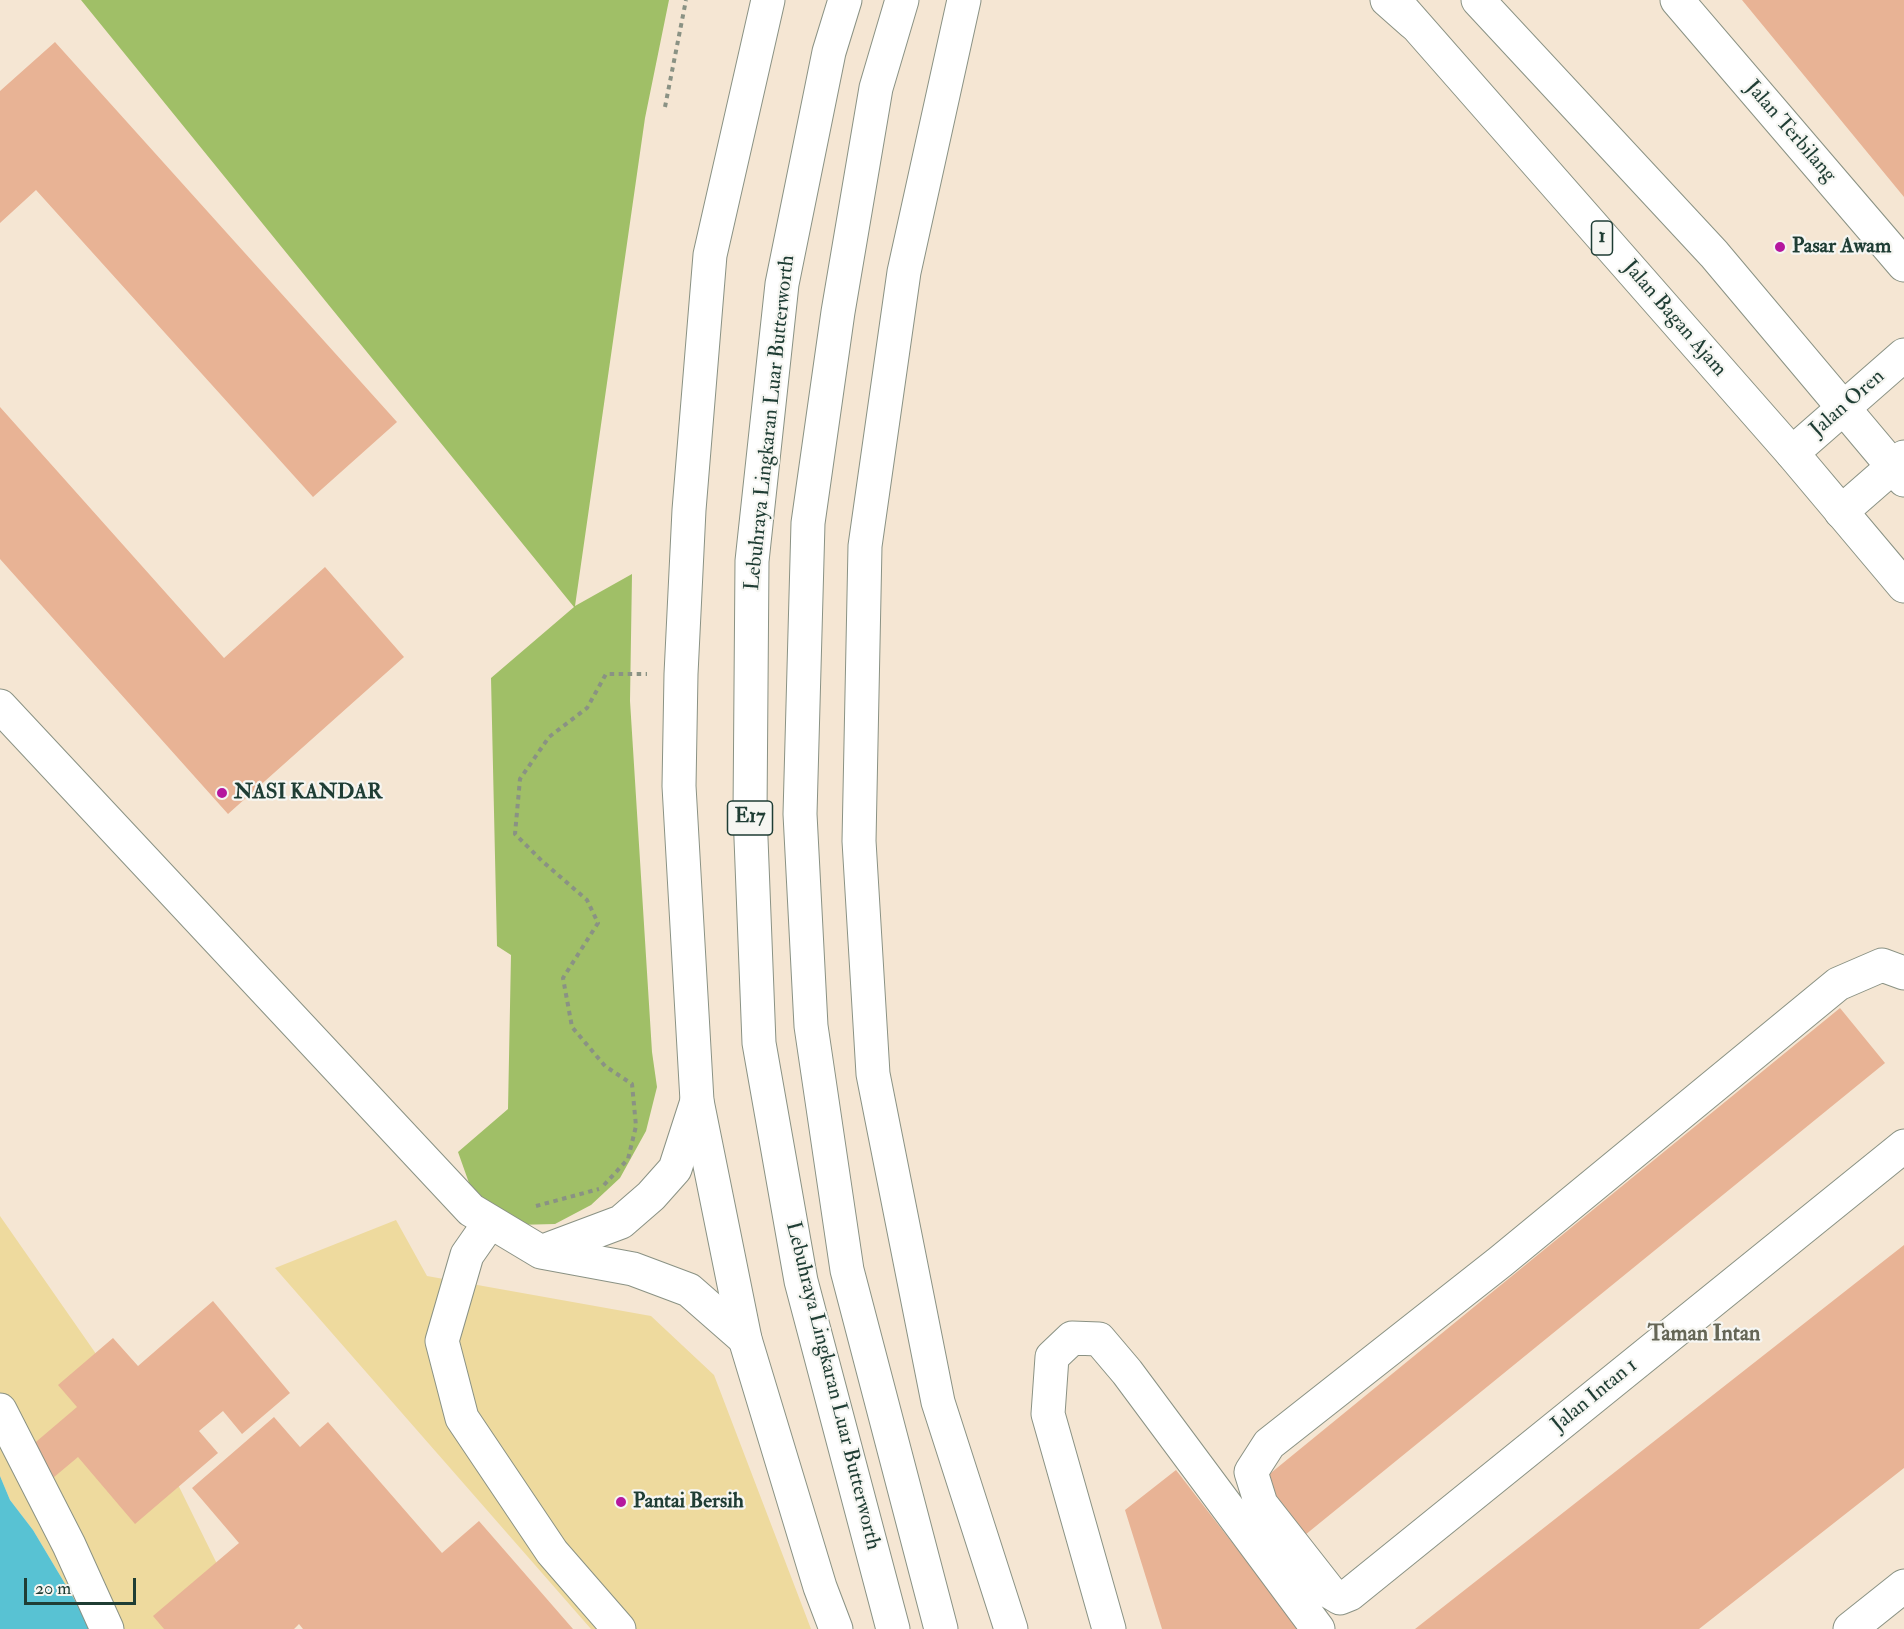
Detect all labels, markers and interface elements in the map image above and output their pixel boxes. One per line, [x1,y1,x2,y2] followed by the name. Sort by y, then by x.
[1739,76,1841,188] street label: Jalan Terbilang
[1592,221,1612,255] road number: 1
[1792,234,1891,260] place label: Pasar Awam
[1773,240,1787,254] marker: Pasar Awam
[741,254,801,592] street label: Lebuhraya Lingkaran Luar Butterworth
[1617,256,1731,382] street label: Jalan Bagan Ajam
[1806,365,1890,443] street label: Jalan Oren
[234,780,382,806] place label: NASI KANDAR
[215,786,229,800] marker: NASI KANDAR
[728,801,772,835] road number: E17
[779,1219,885,1553] street label: Lebuhraya Lingkaran Luar Butterworth
[1648,1322,1760,1348] district label: Taman Intan
[1547,1354,1643,1438] street label: Jalan Intan 1
[633,1489,744,1515] place label: Pantai Bersih
[614,1495,628,1509] marker: Pantai Bersih
[27,1566,140,1604] scale bar
[35,1577,71,1600] text: 20 m

